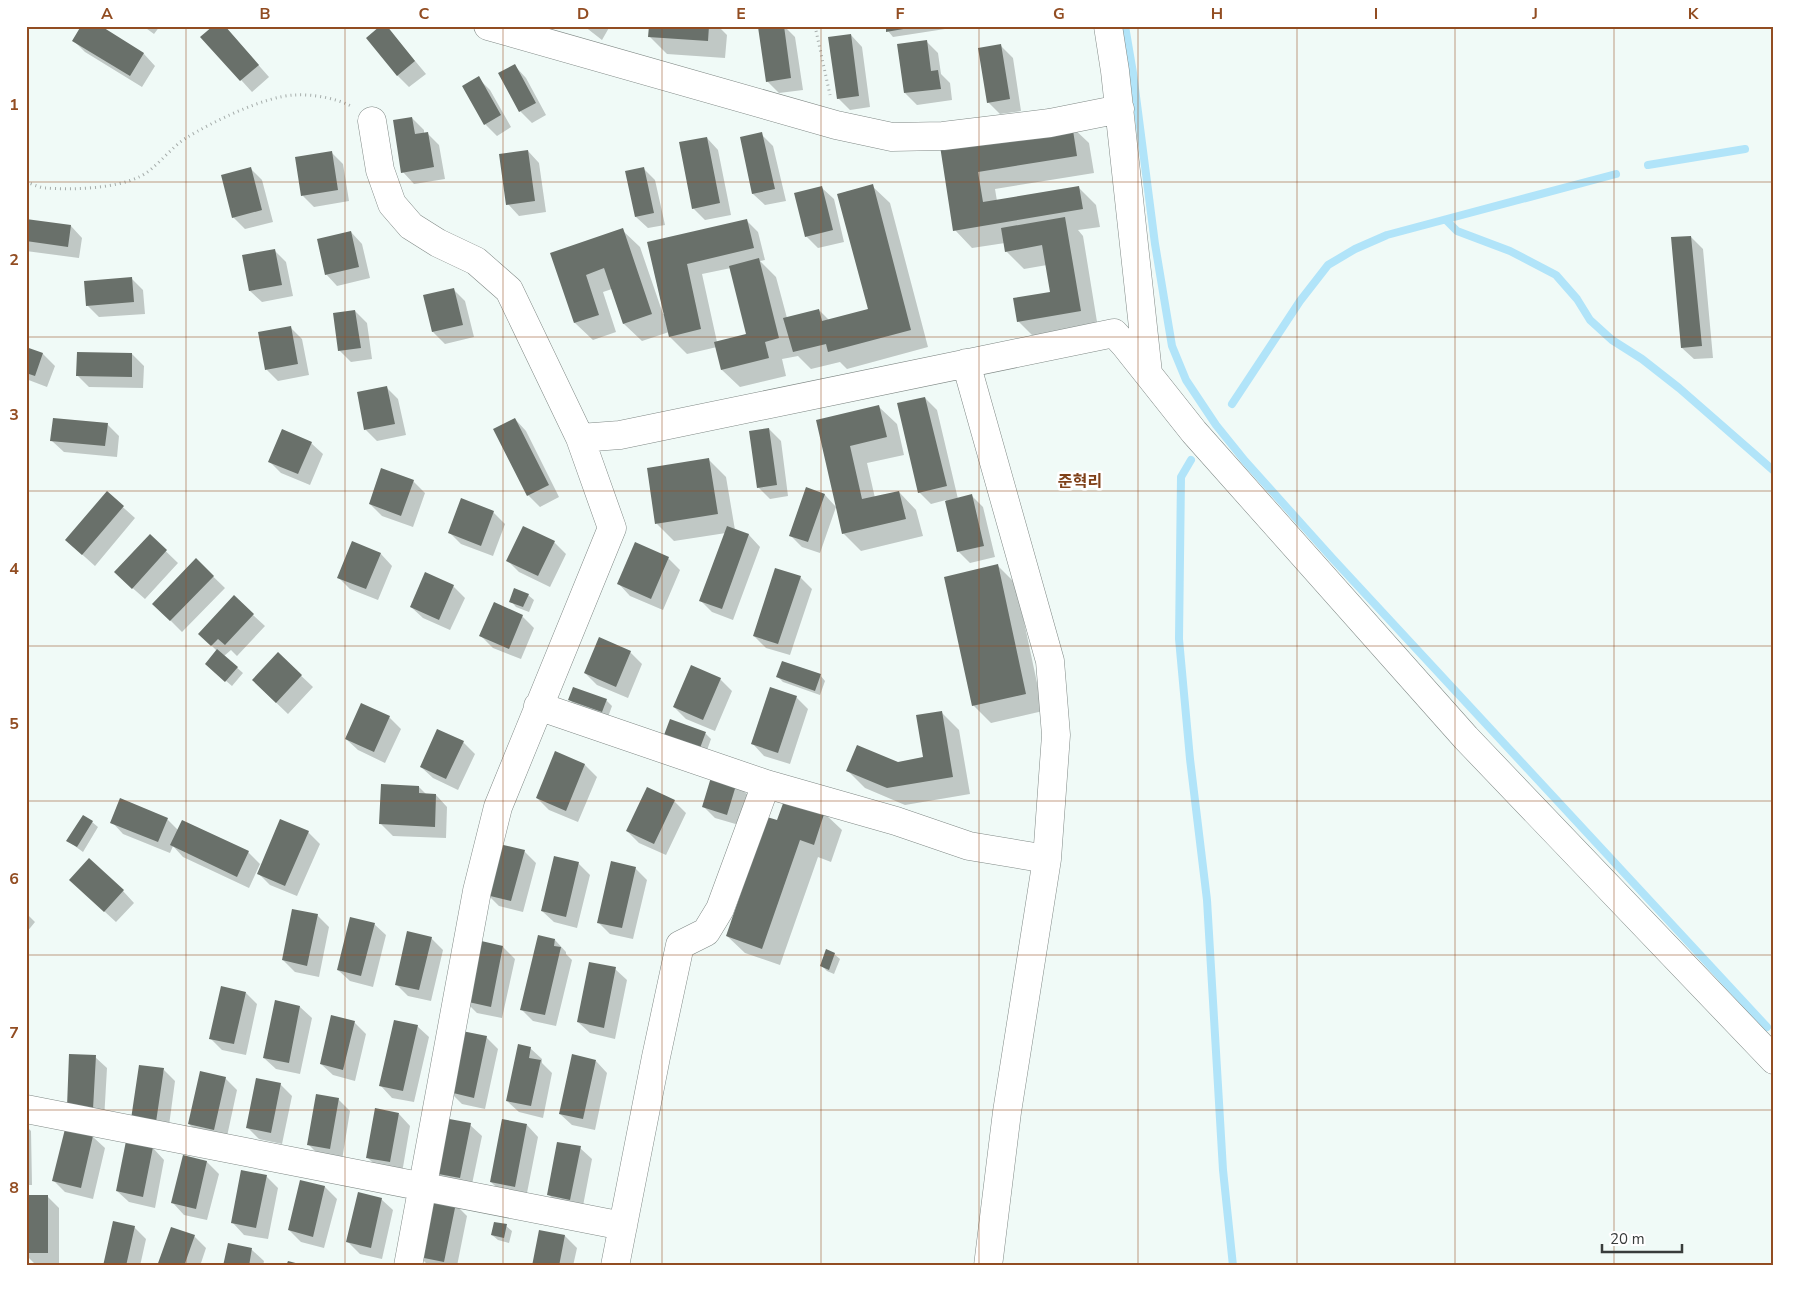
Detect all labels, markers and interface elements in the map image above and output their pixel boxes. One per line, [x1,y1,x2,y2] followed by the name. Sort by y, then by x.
[101,3,113,25] text: A
[259,3,271,25] text: B
[419,3,430,25] text: C
[577,3,589,25] text: D
[736,3,746,25] text: E
[896,3,905,25] text: F
[1053,3,1065,25] text: G
[1211,3,1223,25] text: H
[1374,3,1378,25] text: I
[1531,3,1538,25] text: J
[1688,3,1700,25] text: K
[9,94,19,116] text: 1
[9,249,19,271] text: 2
[9,404,19,426] text: 3
[1058,471,1102,493] district label: 준혁리
[9,558,19,580] text: 4
[9,713,19,735] text: 5
[9,868,19,890] text: 6
[9,1022,19,1044] text: 7
[9,1177,19,1199] text: 8
[1602,1222,1682,1254] scale bar
[1610,1229,1645,1249] text: 20 m

